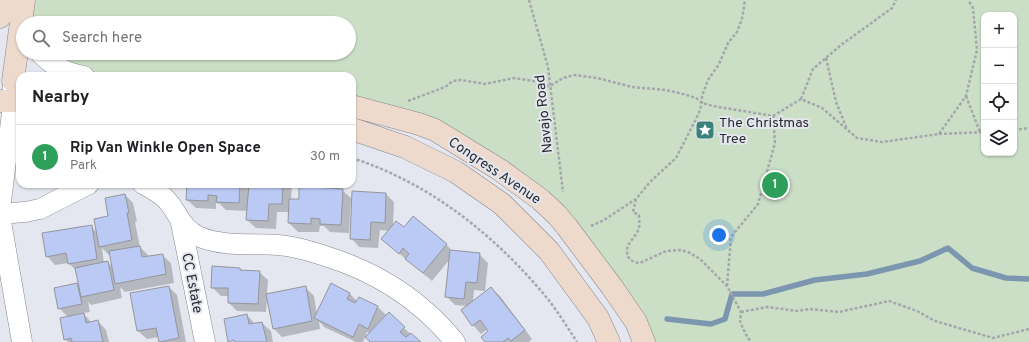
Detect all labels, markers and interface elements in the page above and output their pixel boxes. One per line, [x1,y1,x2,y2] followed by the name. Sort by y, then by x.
[981,12,1017,156] map controls
[981,12,1017,48] button: +
[16,16,356,60] search box
[30,27,52,49] icon: search
[62,29,142,48] text: Search here
[981,48,1017,84] button: −
[532,74,557,154] street label: Navajo Road
[981,84,1017,120] button: locate
[32,87,89,109] text: Nearby
[719,115,809,148] place label: The Christmas Tree
[694,119,716,141] place icon: The Christmas Tree
[981,120,1017,156] button: layers
[445,134,544,209] street label: Congress Avenue
[70,139,261,158] text: Rip Van Winkle Open Space
[42,149,48,165] text: 1
[310,149,340,165] text: 30 m
[70,158,97,174] text: Park
[762,170,788,200] pin: 1
[709,225,729,245] your location
[177,252,206,315] street label: CC Estate

